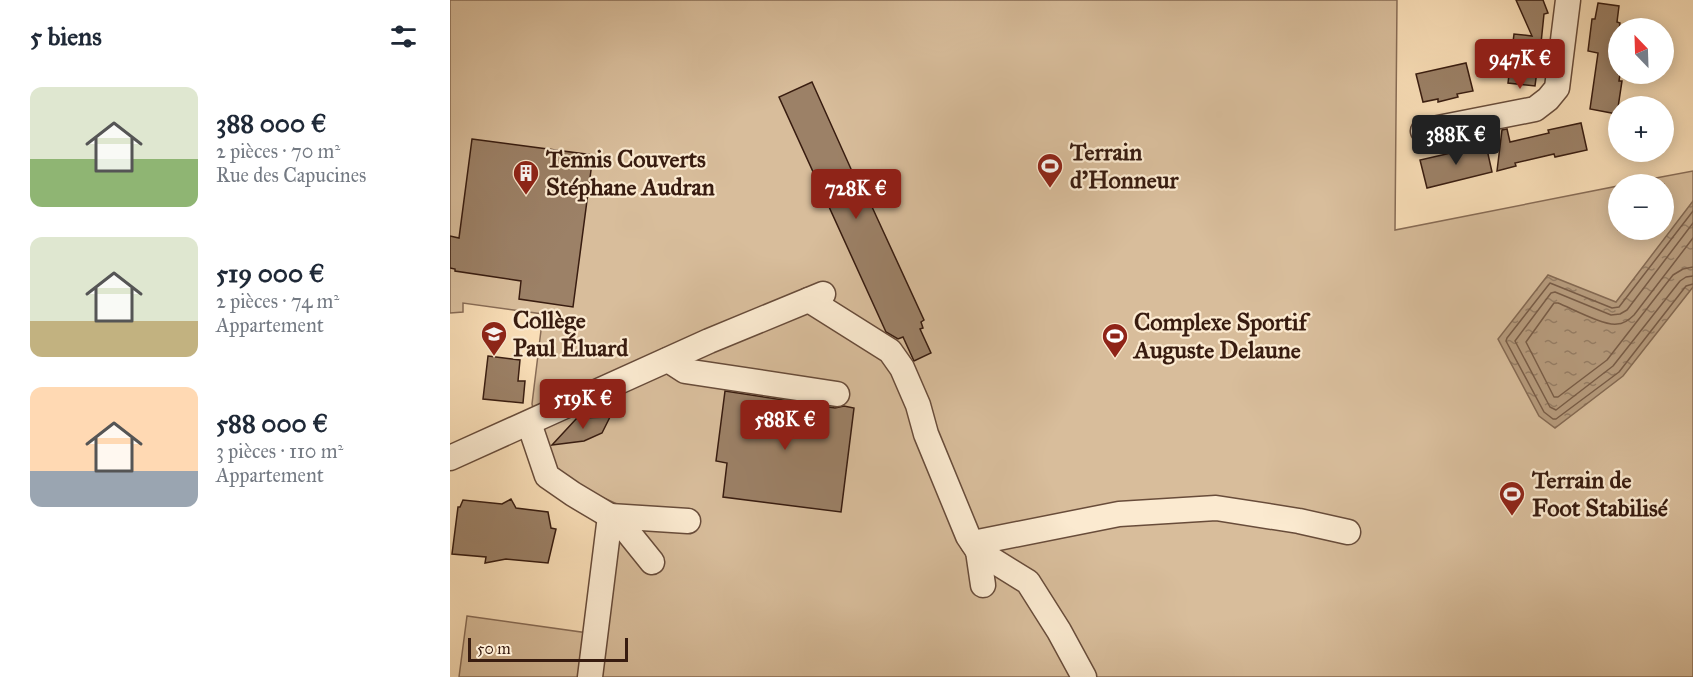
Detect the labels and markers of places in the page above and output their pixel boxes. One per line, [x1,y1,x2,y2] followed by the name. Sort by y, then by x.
[1471,39,1569,90] pin: 947K €
[1407,115,1505,166] pin: 388K €
[1069,137,1180,195] place label: Terrain d'Honneur
[545,144,715,202] place label: Tennis Couverts Stéphane Audran
[1035,151,1065,189] sports icon: Terrain d'Honneur
[511,158,541,196] building icon: Tennis Couverts Stéphane Audran
[807,169,905,220] pin: 728K €
[513,305,629,363] place label: Collège Paul Éluard
[1132,307,1311,365] place label: Complexe Sportif Auguste Delaune
[479,319,509,357] school or university icon: Collège Paul Éluard
[1100,321,1130,359] sports icon: Complexe Sportif Auguste Delaune
[534,379,632,430] pin: 519K €
[736,400,834,451] pin: 588K €
[1531,465,1669,523] place label: Terrain de Foot Stabilisé
[1497,479,1527,517] sports icon: Terrain de Foot Stabilisé

